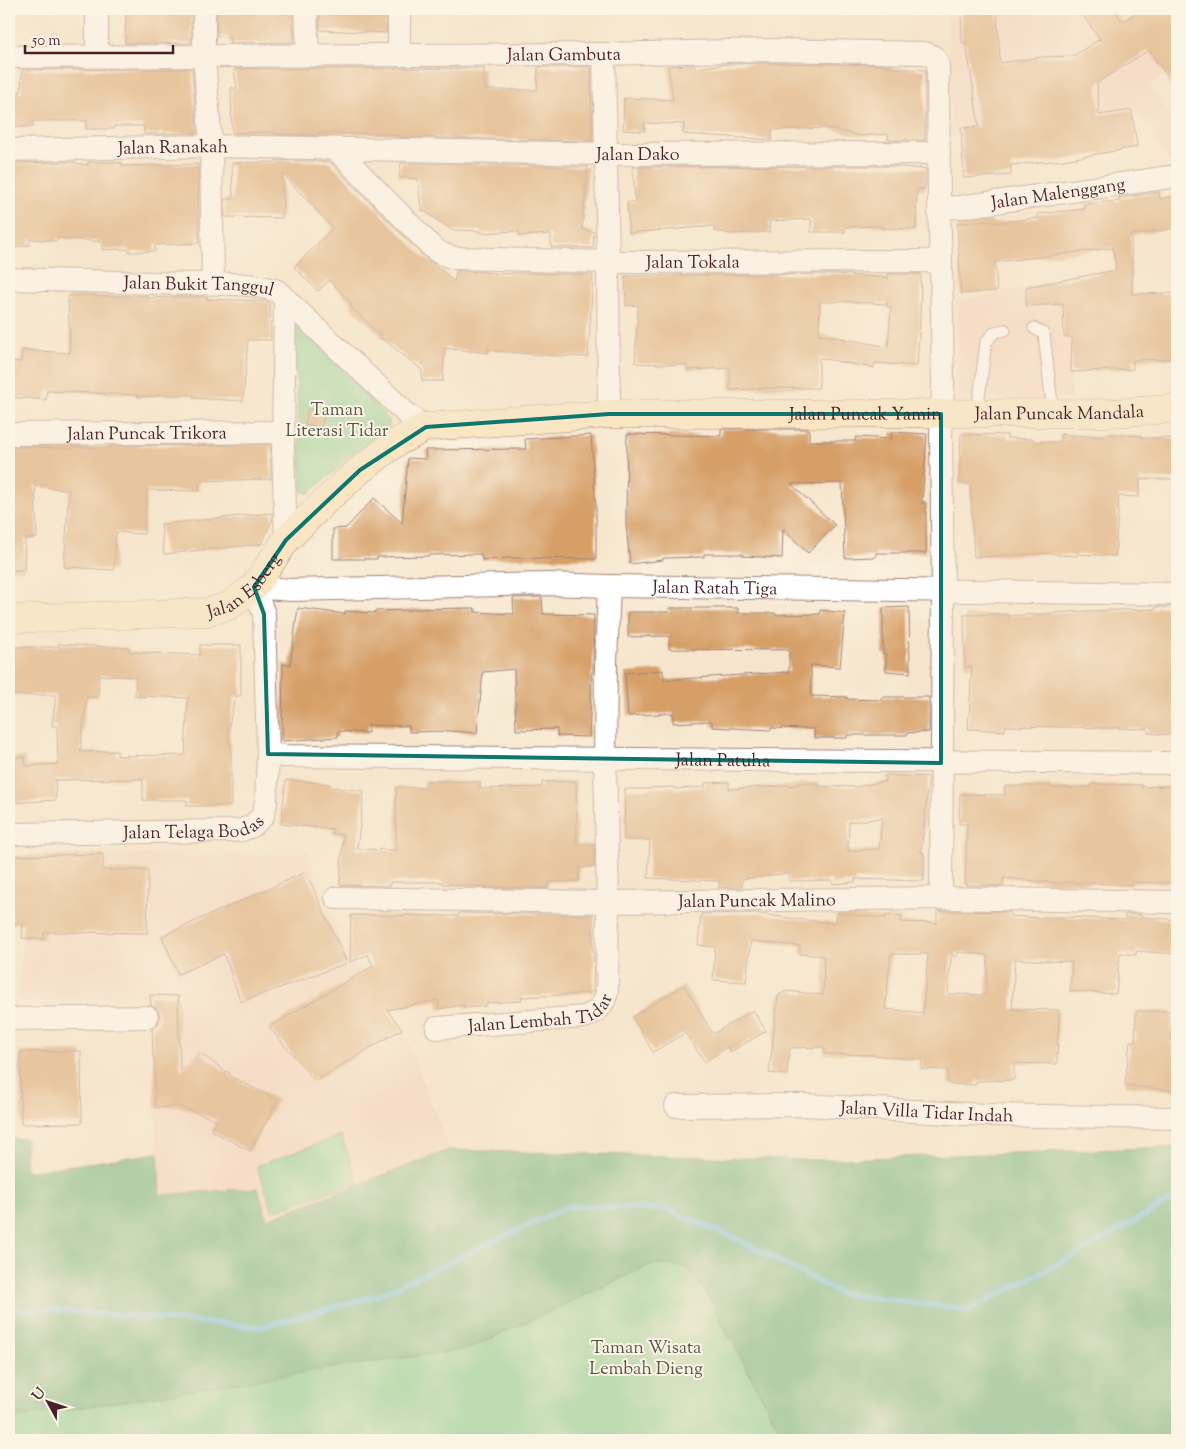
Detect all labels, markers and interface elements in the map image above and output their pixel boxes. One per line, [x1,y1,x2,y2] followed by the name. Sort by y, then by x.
[25,22,172,54] scale bar
[31,31,61,52] text: 50 m
[506,43,621,69] street label: Jalan Gambuta
[117,135,229,163] street label: Jalan Ranakah
[595,143,680,169] street label: Jalan Dako
[989,173,1127,218] street label: Jalan Malenggang
[645,251,740,277] street label: Jalan Tokala
[122,271,277,304] street label: Jalan Bukit Tanggul
[285,398,389,445] park label: Taman Literasi Tidar
[974,400,1145,428] street label: Jalan Puncak Mandala
[788,402,942,429] street label: Jalan Puncak Yamin
[66,421,227,449] street label: Jalan Puncak Trikora
[204,548,289,627] street label: Jalan Esberg
[651,576,778,603] street label: Jalan Ratah Tiga
[674,748,770,775] street label: Jalan Patuha
[122,810,271,847] street label: Jalan Telaga Bodas
[677,888,836,916] street label: Jalan Puncak Malino
[466,990,621,1041] street label: Jalan Lembah Tidar
[838,1096,1014,1130] street label: Jalan Villa Tidar Indah
[589,1336,703,1383] park label: Taman Wisata Lembah Dieng
[22,1376,72,1426] north arrow
[28,1384,51,1406] text: U

